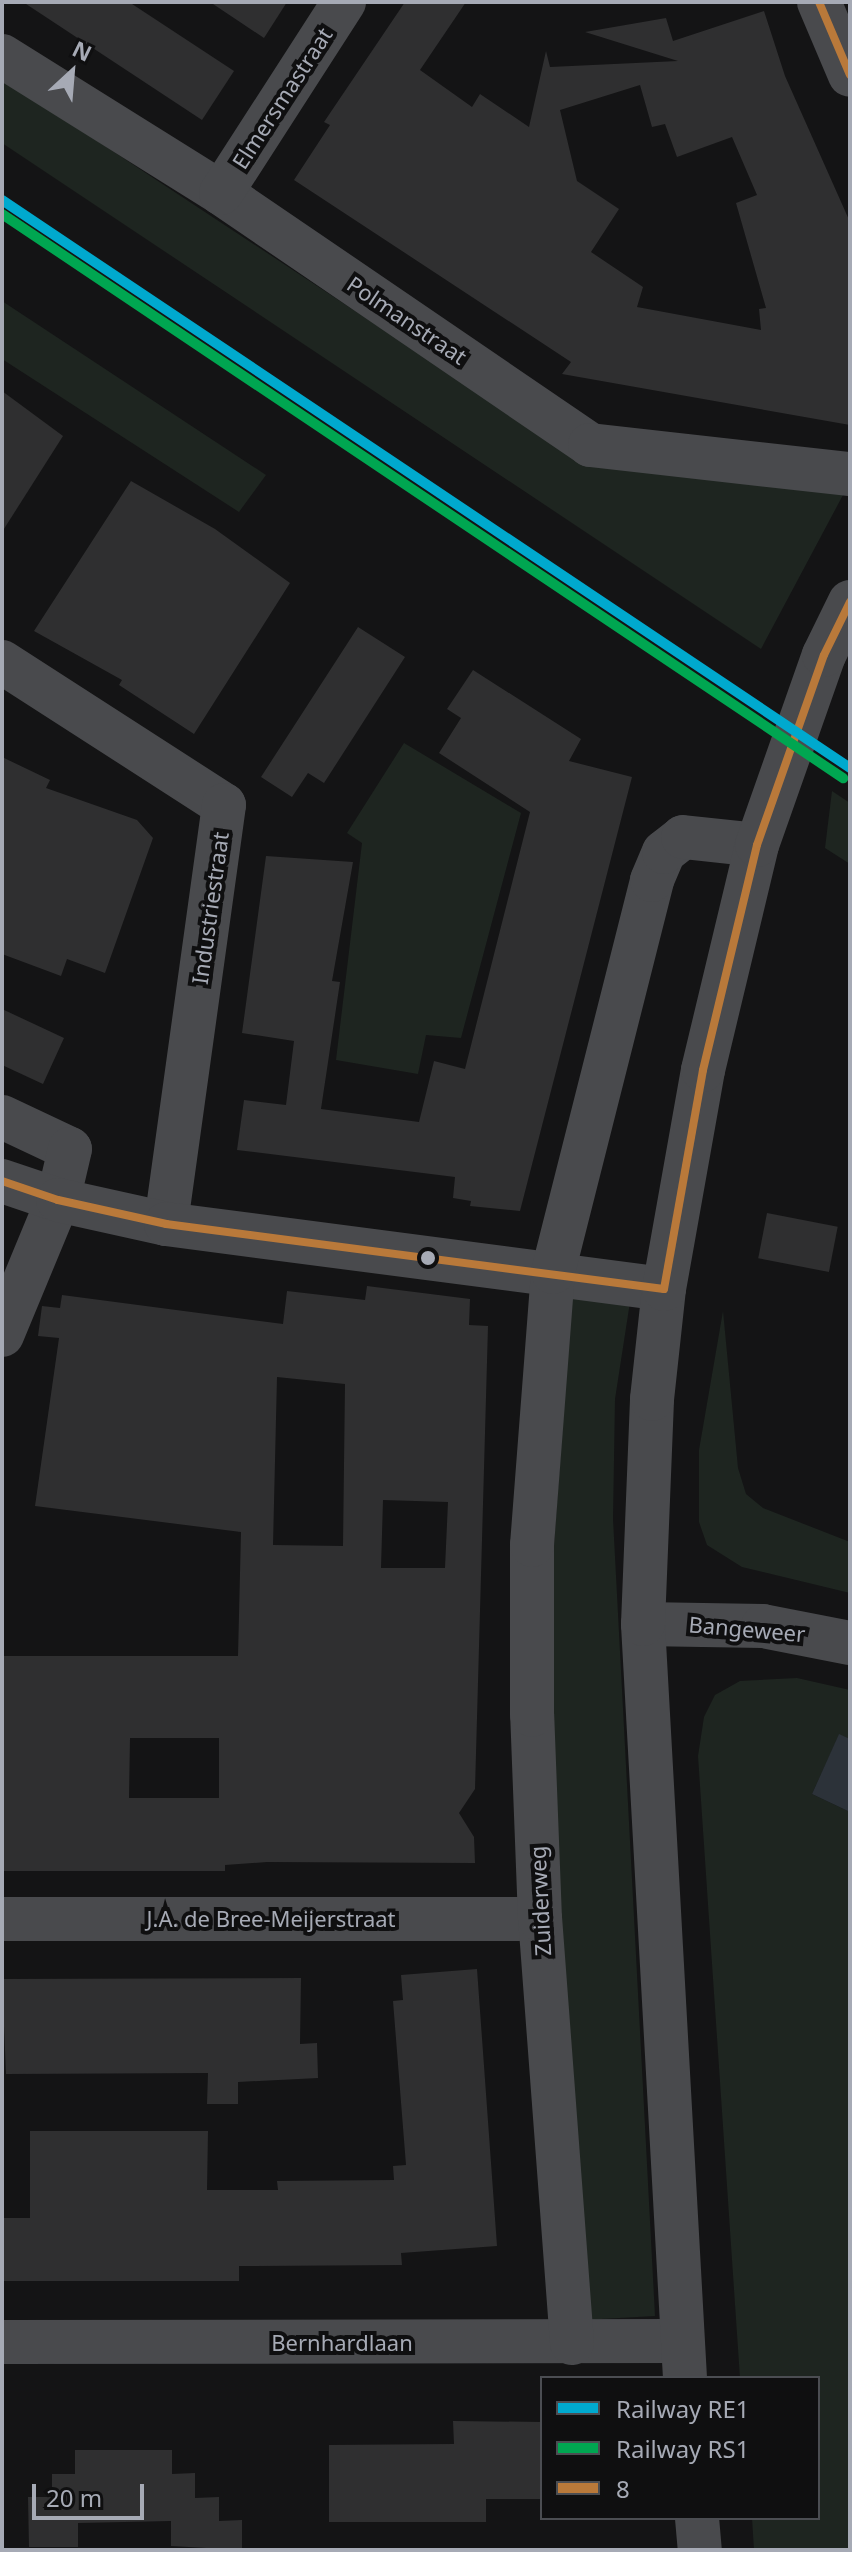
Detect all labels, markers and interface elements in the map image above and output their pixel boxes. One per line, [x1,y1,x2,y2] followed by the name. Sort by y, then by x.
[226,22,338,174] street label: Elmersmastraat
[32,32,112,112] north arrow
[68,33,97,68] text: N
[342,270,472,370] street label: Polmanstraat
[186,830,234,986] street label: Industriestraat
[420,1250,436,1266] unlabelled marker
[688,1611,806,1647] street label: Bangeweer
[524,1845,556,1957] street label: Zuiderweg
[146,1906,396,1932] street label: J.A. de Bree-Meijerstraat
[271,2330,413,2356] street label: Bernhardlaan
[540,2376,820,2520] legend
[616,2392,750,2425] text: Railway RE1
[616,2432,749,2465] text: Railway RS1
[36,2468,148,2518] scale bar
[616,2472,630,2505] text: 8
[46,2481,102,2514] text: 20 m

